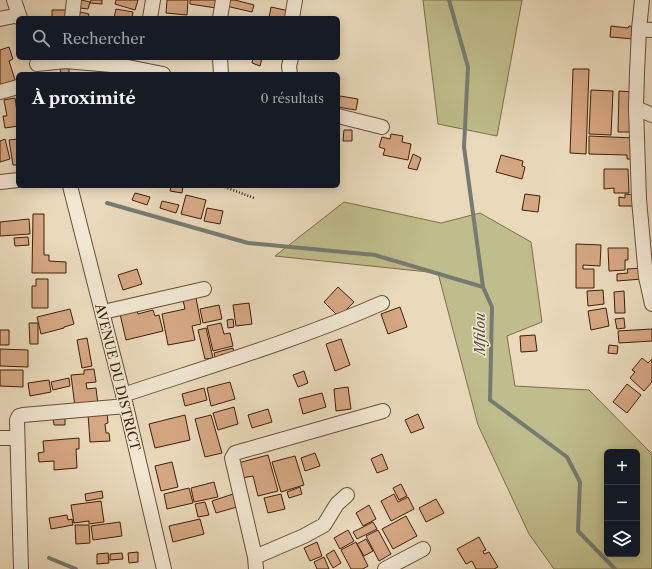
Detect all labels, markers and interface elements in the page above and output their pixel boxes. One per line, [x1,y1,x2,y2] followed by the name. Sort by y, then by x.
[16,16,340,60] search box
[30,27,52,49] icon: search
[62,29,145,48] text: Rechercher
[32,88,136,108] text: À proximité
[260,90,324,106] text: 0 résultats
[92,301,144,452] street label: AVENUE DU DISTRICT
[471,312,489,357] water label: Mfilou
[604,449,640,557] map controls
[604,449,640,485] button: +
[604,485,640,521] button: −
[604,521,640,557] button: layers

